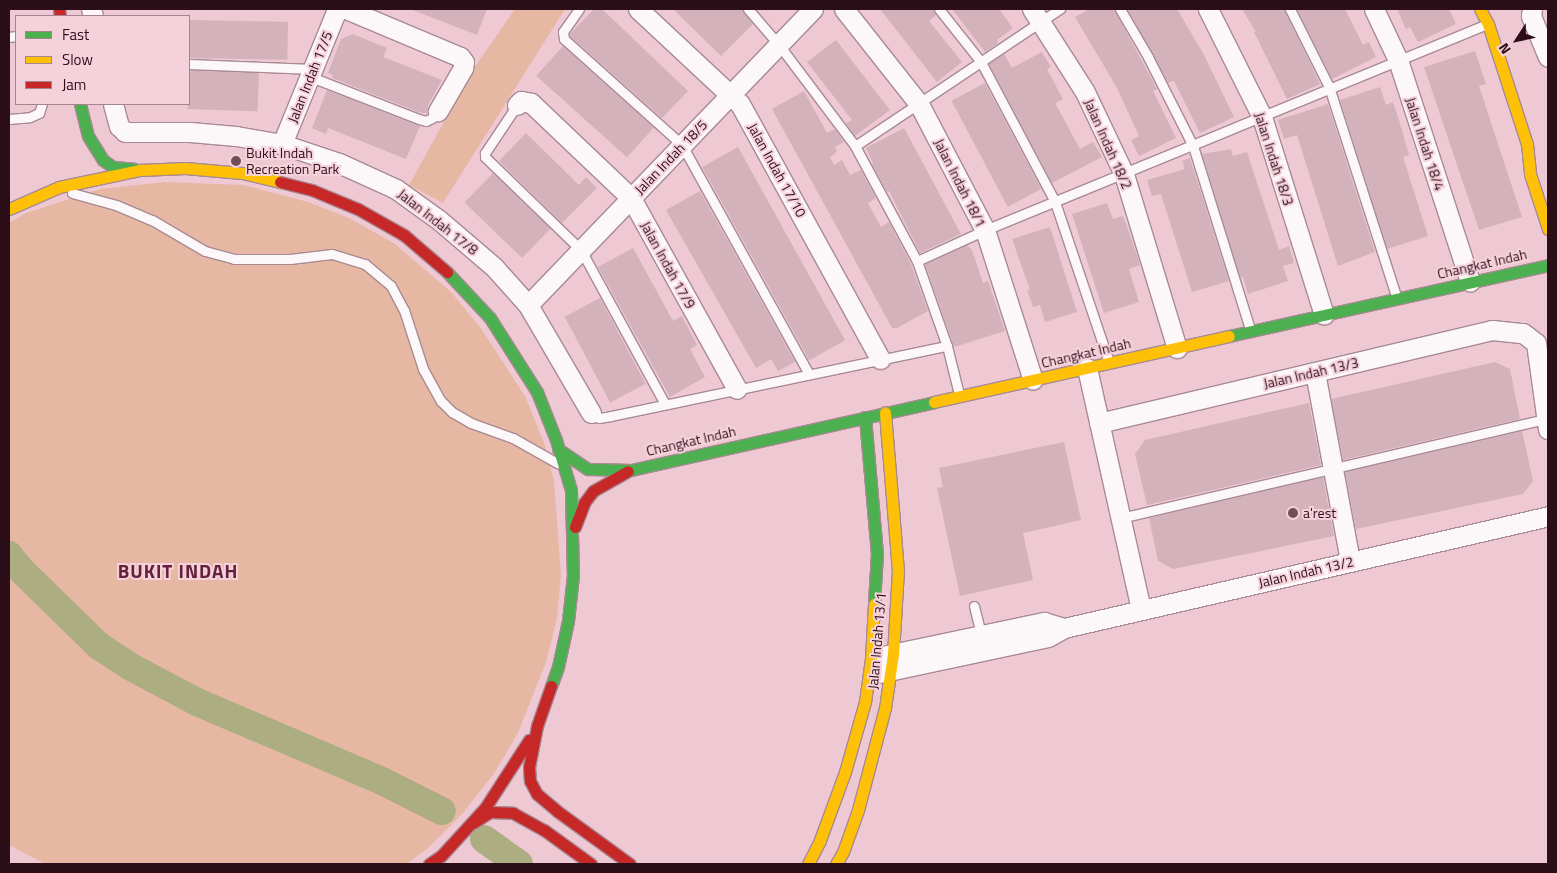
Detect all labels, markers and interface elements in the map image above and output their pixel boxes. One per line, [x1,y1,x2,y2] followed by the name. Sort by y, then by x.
[15,15,190,105] legend
[1492,15,1542,65] north arrow
[62,23,89,46] text: Fast
[284,29,336,125] street label: Jalan Indah 17/5
[1493,39,1516,59] text: N
[62,48,93,71] text: Slow
[62,73,86,96] text: Jam
[1402,95,1448,193] street label: Jalan Indah 18/4
[1081,96,1135,192] street label: Jalan Indah 18/2
[1251,110,1297,208] street label: Jalan Indah 18/3
[631,116,711,198] street label: Jalan Indah 18/5
[744,120,810,220] street label: Jalan Indah 17/10
[930,136,990,230] street label: Jalan Indah 18/1
[246,145,339,178] place label: Bukit Indah Recreation Park
[230,155,242,167] marker: Bukit Indah Recreation Park
[395,185,481,259] street label: Jalan Indah 17/8
[637,218,699,312] street label: Jalan Indah 17/9
[1436,246,1528,282] street label: Changkat Indah
[1040,335,1132,371] street label: Changkat Indah
[1262,354,1360,392] street label: Jalan Indah 13/3
[645,423,737,459] street label: Changkat Indah
[1303,505,1336,521] place label: a'rest
[1287,507,1299,519] marker: a'rest
[1257,553,1355,591] street label: Jalan Indah 13/2
[116,560,240,582] district label: BUKIT INDAH
[864,592,890,690] street label: Jalan Indah 13/1

